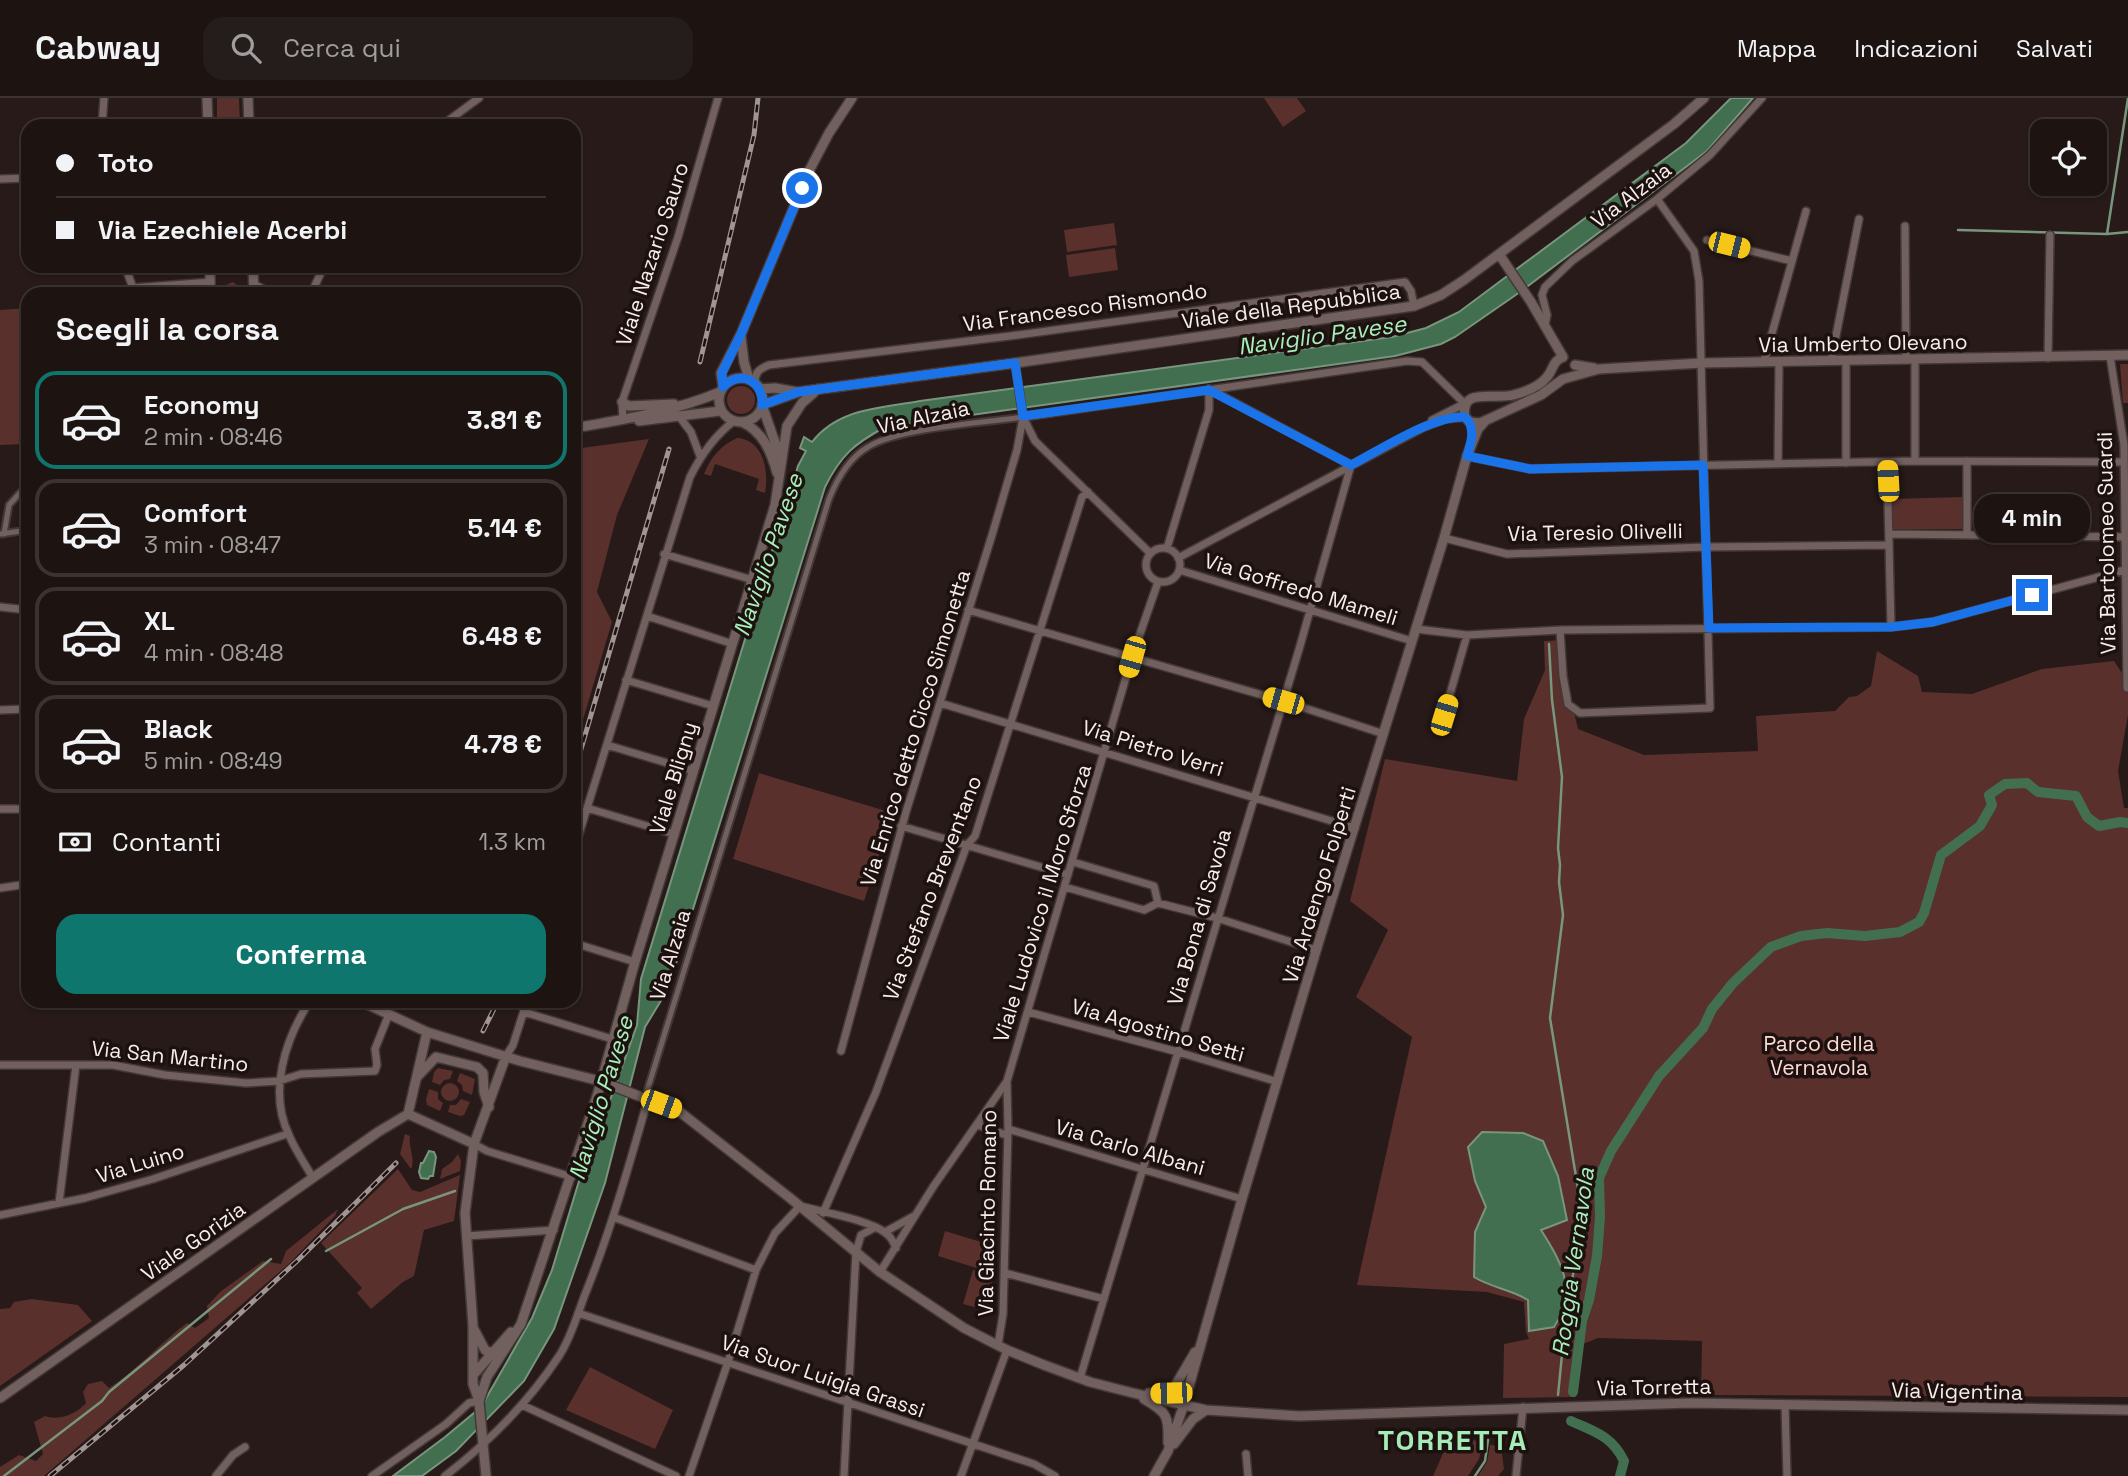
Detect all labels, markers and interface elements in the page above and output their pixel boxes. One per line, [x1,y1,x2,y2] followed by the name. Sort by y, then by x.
[203,17,693,80] search box
[35,27,161,69] text: Cabway
[227,29,265,67] icon: search
[283,31,401,65] text: Cerca qui
[1737,33,1816,64] text: Mappa
[1854,33,1978,64] text: Indicazioni
[2016,33,2093,64] text: Salvati
[2030,119,2107,196] map controls
[2030,119,2107,196] button: locate
[98,146,154,180] text: Toto
[1585,156,1677,234] street label: Via Alzaia
[610,159,694,349] street label: Viale Nazario Sauro
[786,172,818,204] route start
[98,213,347,247] text: Via Ezechiele Acerbi
[1707,230,1752,260] car
[961,276,1209,338] street label: Via Francesco Rismondo
[1180,277,1402,335] street label: Viale della Repubblica
[1236,308,1409,362] water label: Naviglio Pavese
[56,309,279,349] text: Scegli la corsa
[1758,328,1968,358] street label: Via Umberto Olevano
[144,388,260,422] text: Economy
[60,389,123,452] icon: car
[874,394,972,440] street label: Via Alzaia
[467,403,542,437] text: 3.81 €
[144,422,283,452] text: 2 min · 08:46
[2091,431,2121,655] street label: Via Bartolomeo Suardi
[1877,459,1900,503] car
[726,469,810,640] water label: Naviglio Pavese
[1974,494,2090,542] callout: 4 min
[144,496,247,530] text: Comfort
[60,497,123,560] icon: car
[2002,503,2062,533] text: 4 min
[467,511,542,545] text: 5.14 €
[1507,517,1683,547] street label: Via Teresio Olivelli
[144,530,281,560] text: 3 min · 08:47
[1201,547,1401,631] street label: Via Goffredo Mameli
[854,566,976,890] street label: Via Enrico detto Cicco Simonetta
[2016,579,2048,611] route end
[144,604,175,638] text: XL
[60,605,123,668] icon: car
[462,619,542,653] text: 6.48 €
[1117,634,1148,680] car
[144,638,284,668] text: 4 min · 08:48
[1260,685,1307,717] car
[1428,692,1461,738] car
[144,712,213,746] text: Black
[60,713,123,776] icon: car
[1079,714,1227,782] street label: Via Pietro Verri
[643,718,703,838] street label: Viale Bligny
[464,727,542,761] text: 4.78 €
[144,746,283,776] text: 5 min · 08:49
[987,761,1097,1045] street label: Viale Ludovico il Moro Sforza
[877,772,987,1004] street label: Via Stefano Breventano
[1276,783,1362,987] street label: Via Ardengo Folperti
[56,823,94,861] icon: cash
[112,825,221,859] text: Contanti
[1161,826,1237,1008] street label: Via Bona di Savoia
[479,827,546,857] text: 1.3 km
[643,906,697,1004] street label: Via Alzaia
[56,914,546,994] button: Conferma
[1068,992,1248,1068] street label: Via Agostino Setti
[562,1011,641,1183] water label: Naviglio Pavese
[1763,1030,1875,1081] park label: Parco della Vernavola
[90,1034,250,1078] street label: Via San Martino
[638,1087,685,1121] car
[972,1109,1002,1317] street label: Via Giacinto Romano
[1052,1113,1208,1181] street label: Via Carlo Albani
[93,1137,187,1189] street label: Via Luino
[1545,1165,1601,1358] water label: Roggia Vernavola
[136,1195,250,1287] street label: Viale Gorizia
[718,1328,928,1424] street label: Via Suor Luigia Grassi
[1596,1373,1712,1401] street label: Via Torretta
[1891,1376,2023,1406] street label: Via Vigentina
[1150,1382,1193,1404] car
[1378,1422,1528,1458] district label: TORRETTA

